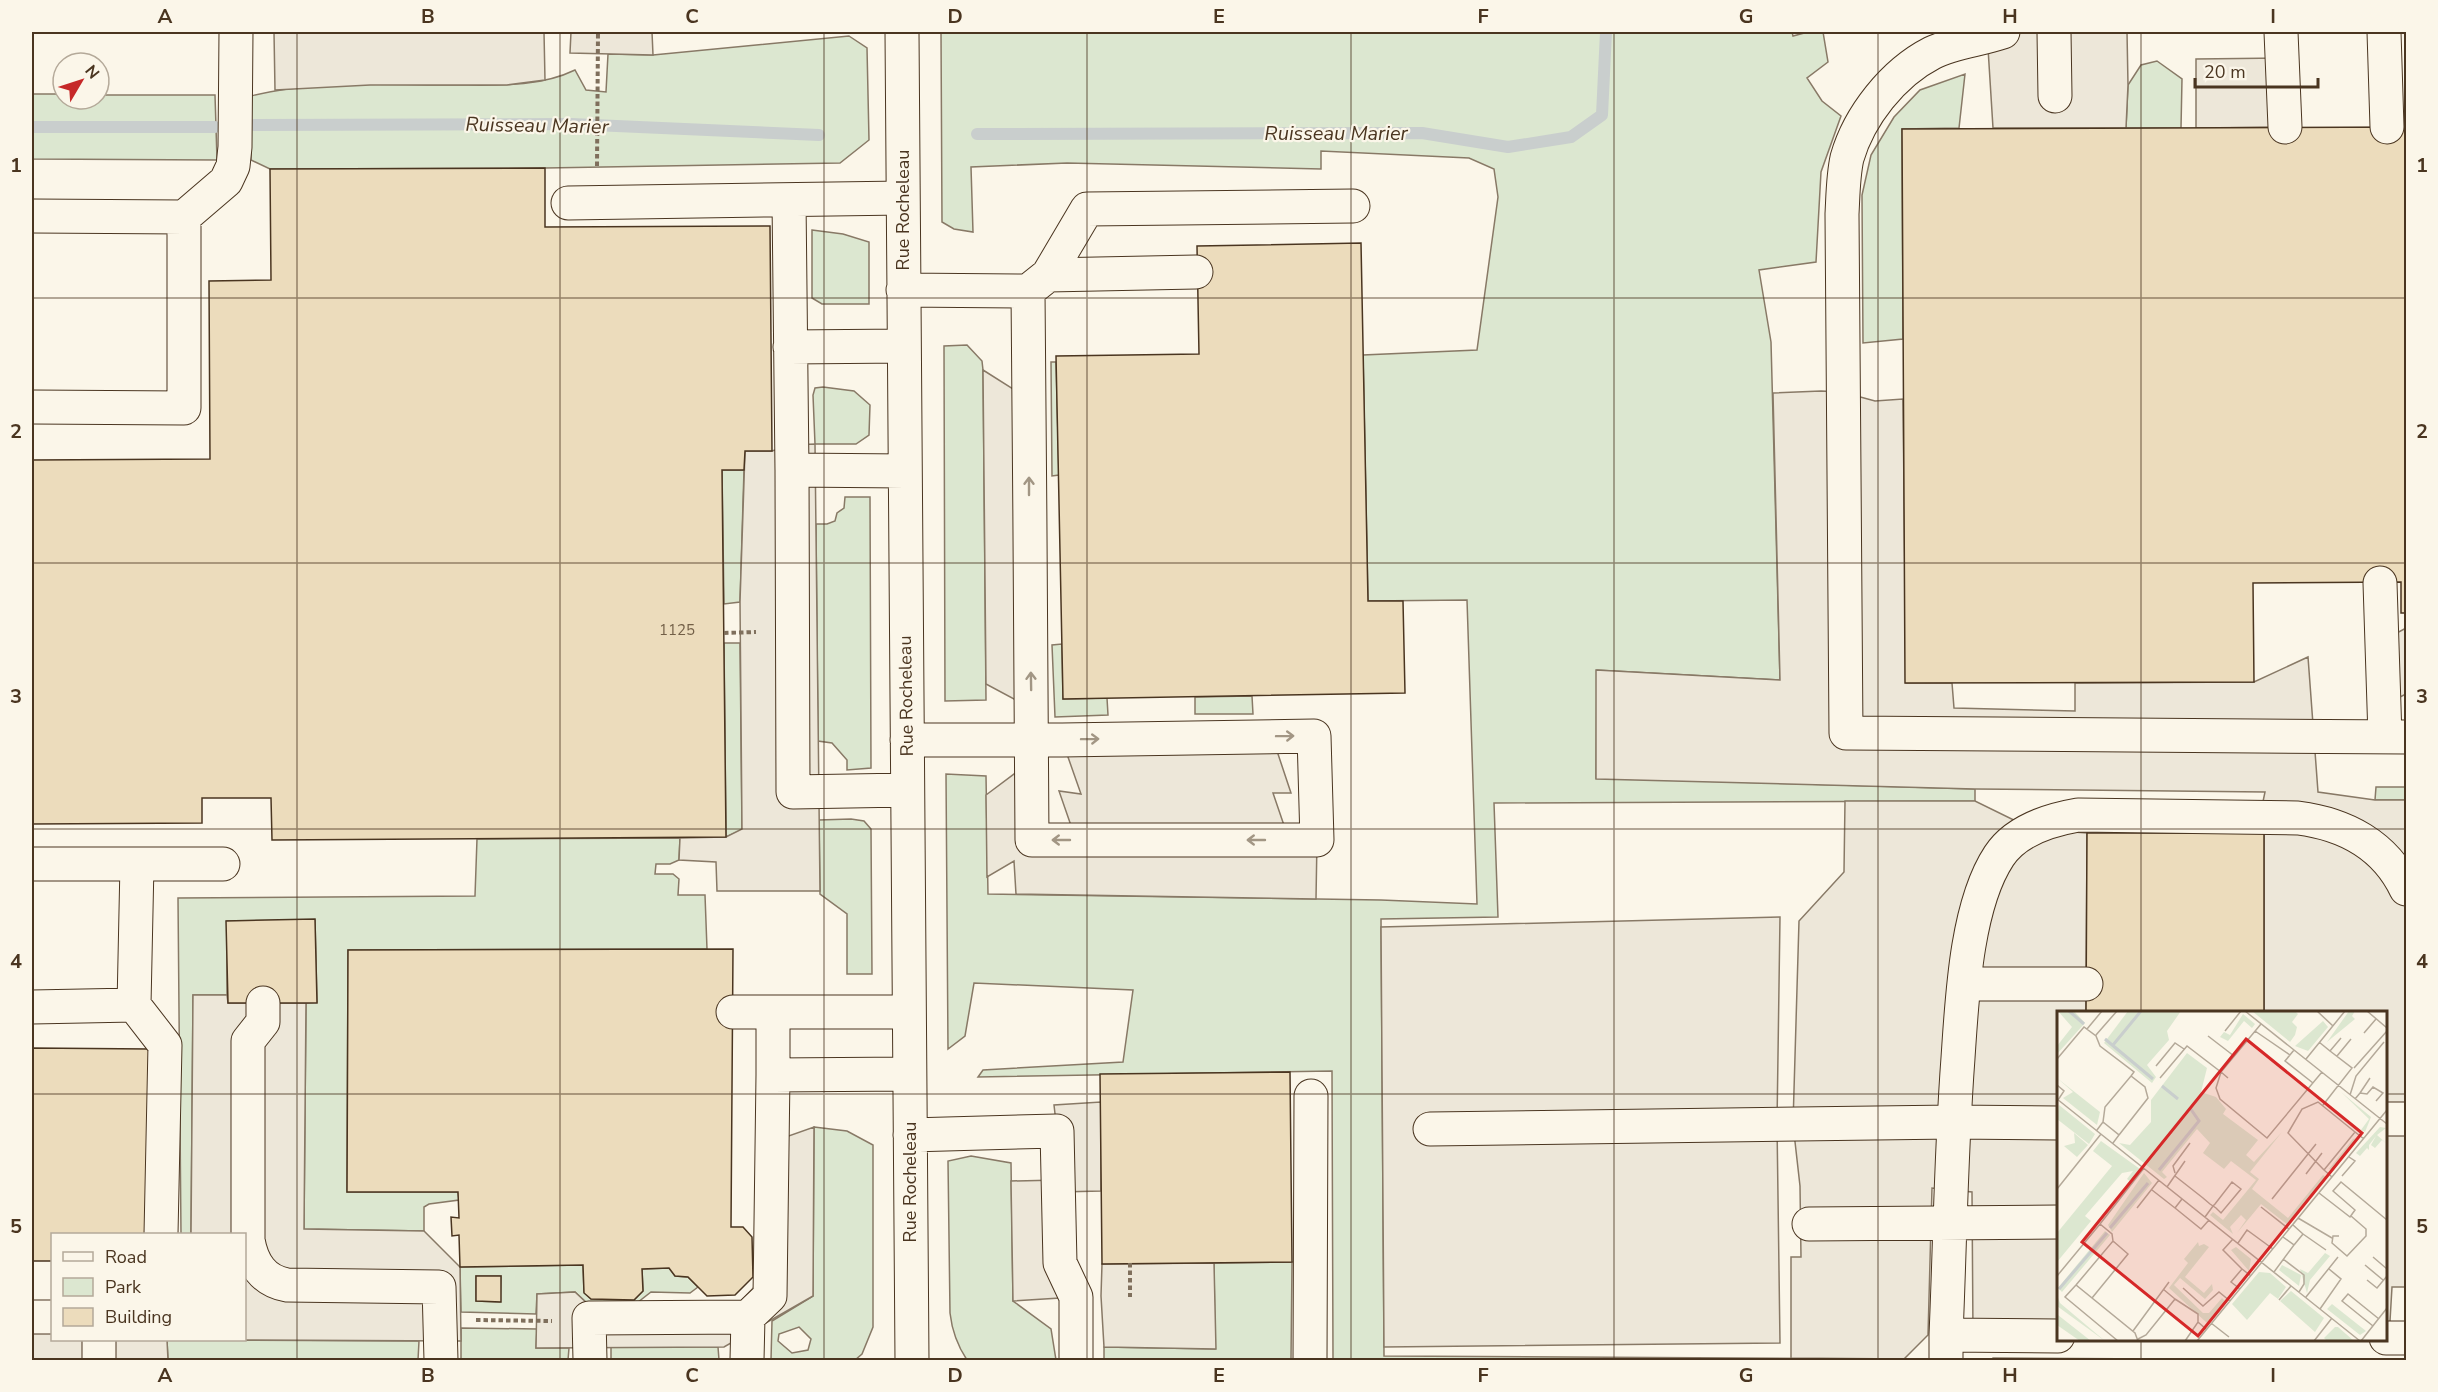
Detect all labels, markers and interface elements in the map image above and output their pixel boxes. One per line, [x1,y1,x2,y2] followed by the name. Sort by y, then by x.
[158,3,173,30] text: A
[421,3,435,30] text: B
[685,3,699,30] text: C
[947,3,963,30] text: D
[1213,3,1225,30] text: E
[1477,3,1489,30] text: F
[1739,3,1753,30] text: G
[2002,3,2018,30] text: H
[2270,3,2276,30] text: I
[51,51,111,111] north arrow
[2195,51,2318,89] scale bar
[2204,60,2246,84] text: 20 m
[80,61,104,84] text: N
[465,111,610,140] water label: Ruisseau Marier
[1264,120,1409,147] water label: Ruisseau Marier
[891,150,915,270] street label: Rue Rocheleau
[10,152,22,179] text: 1
[2416,152,2428,179] text: 1
[10,418,22,445] text: 2
[2416,418,2428,445] text: 2
[1024,477,1035,497] one-way arrow
[659,620,695,640] house number: 1125
[893,635,919,757] street label: Rue Rocheleau
[1025,672,1037,692] one-way arrow
[10,683,22,710] text: 3
[2416,683,2428,710] text: 3
[1274,730,1294,742] one-way arrow
[1079,733,1099,745] one-way arrow
[1051,834,1071,846] one-way arrow
[1246,834,1266,846] one-way arrow
[10,948,22,975] text: 4
[2416,948,2428,975] text: 4
[2057,1011,2387,1341] inset map
[898,1122,922,1242] street label: Rue Rocheleau
[10,1213,22,1240] text: 5
[2416,1213,2428,1240] text: 5
[51,1233,246,1341] legend
[105,1245,147,1269] text: Road
[105,1275,142,1299] text: Park
[105,1305,172,1329] text: Building
[158,1362,173,1389] text: A
[421,1362,435,1389] text: B
[685,1362,699,1389] text: C
[947,1362,963,1389] text: D
[1213,1362,1225,1389] text: E
[1477,1362,1489,1389] text: F
[1739,1362,1753,1389] text: G
[2002,1362,2018,1389] text: H
[2270,1362,2276,1389] text: I

